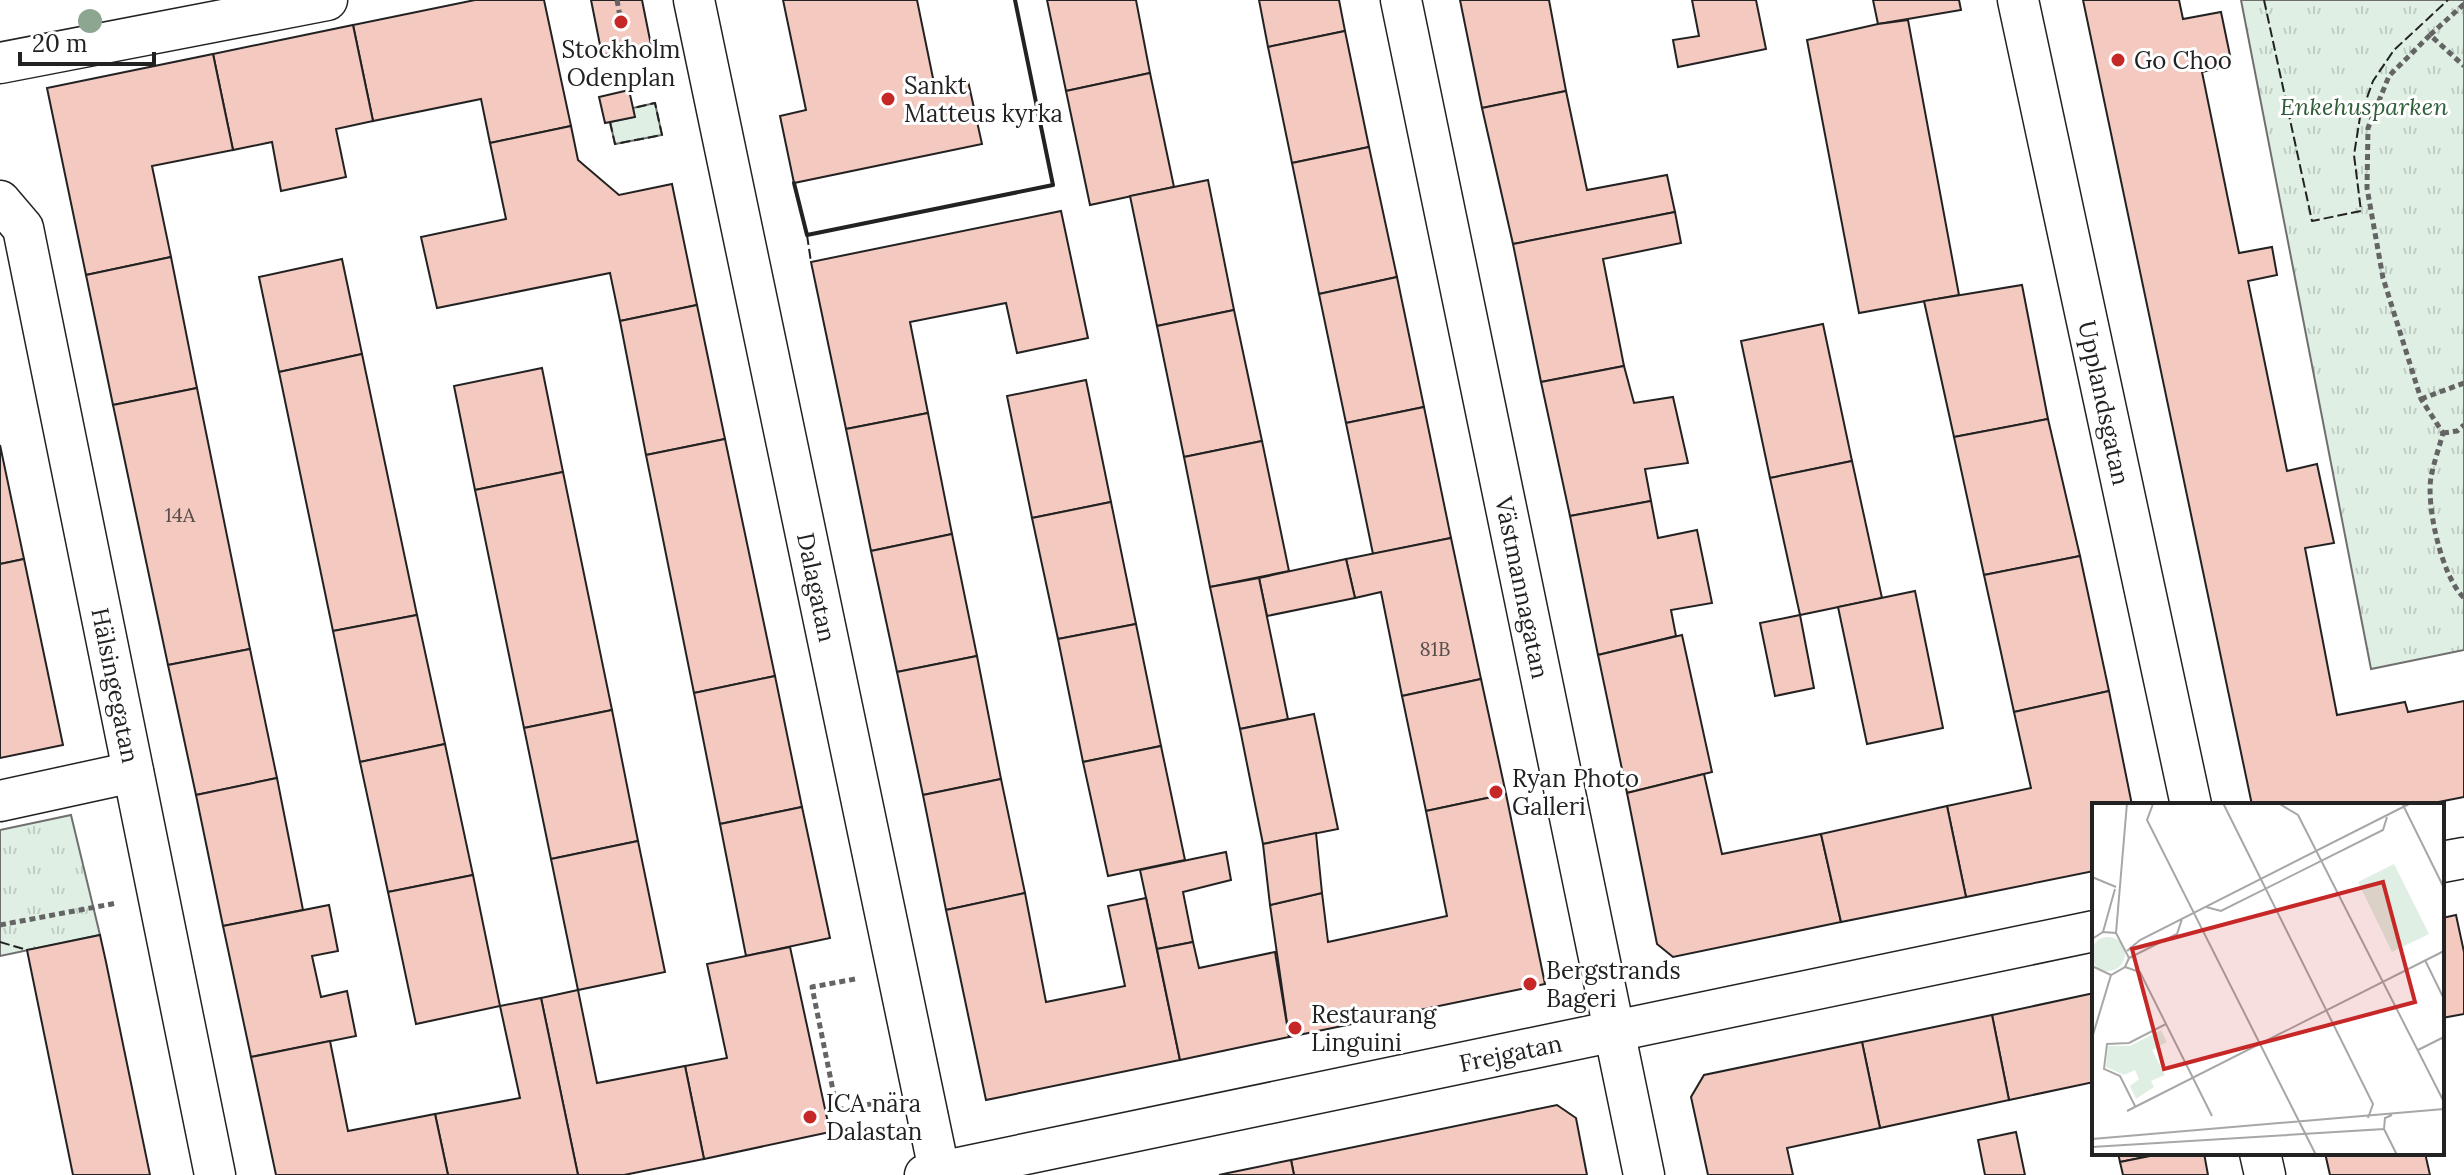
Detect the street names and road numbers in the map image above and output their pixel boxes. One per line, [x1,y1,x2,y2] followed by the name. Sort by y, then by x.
[2072,318,2137,488] street label: Upplandsgatan
[1488,493,1556,681] street label: Västmannagatan
[790,530,843,645] street label: Dalagatan
[85,605,147,766] street label: Hälsingegatan
[1456,1027,1565,1079] street label: Frejgatan

